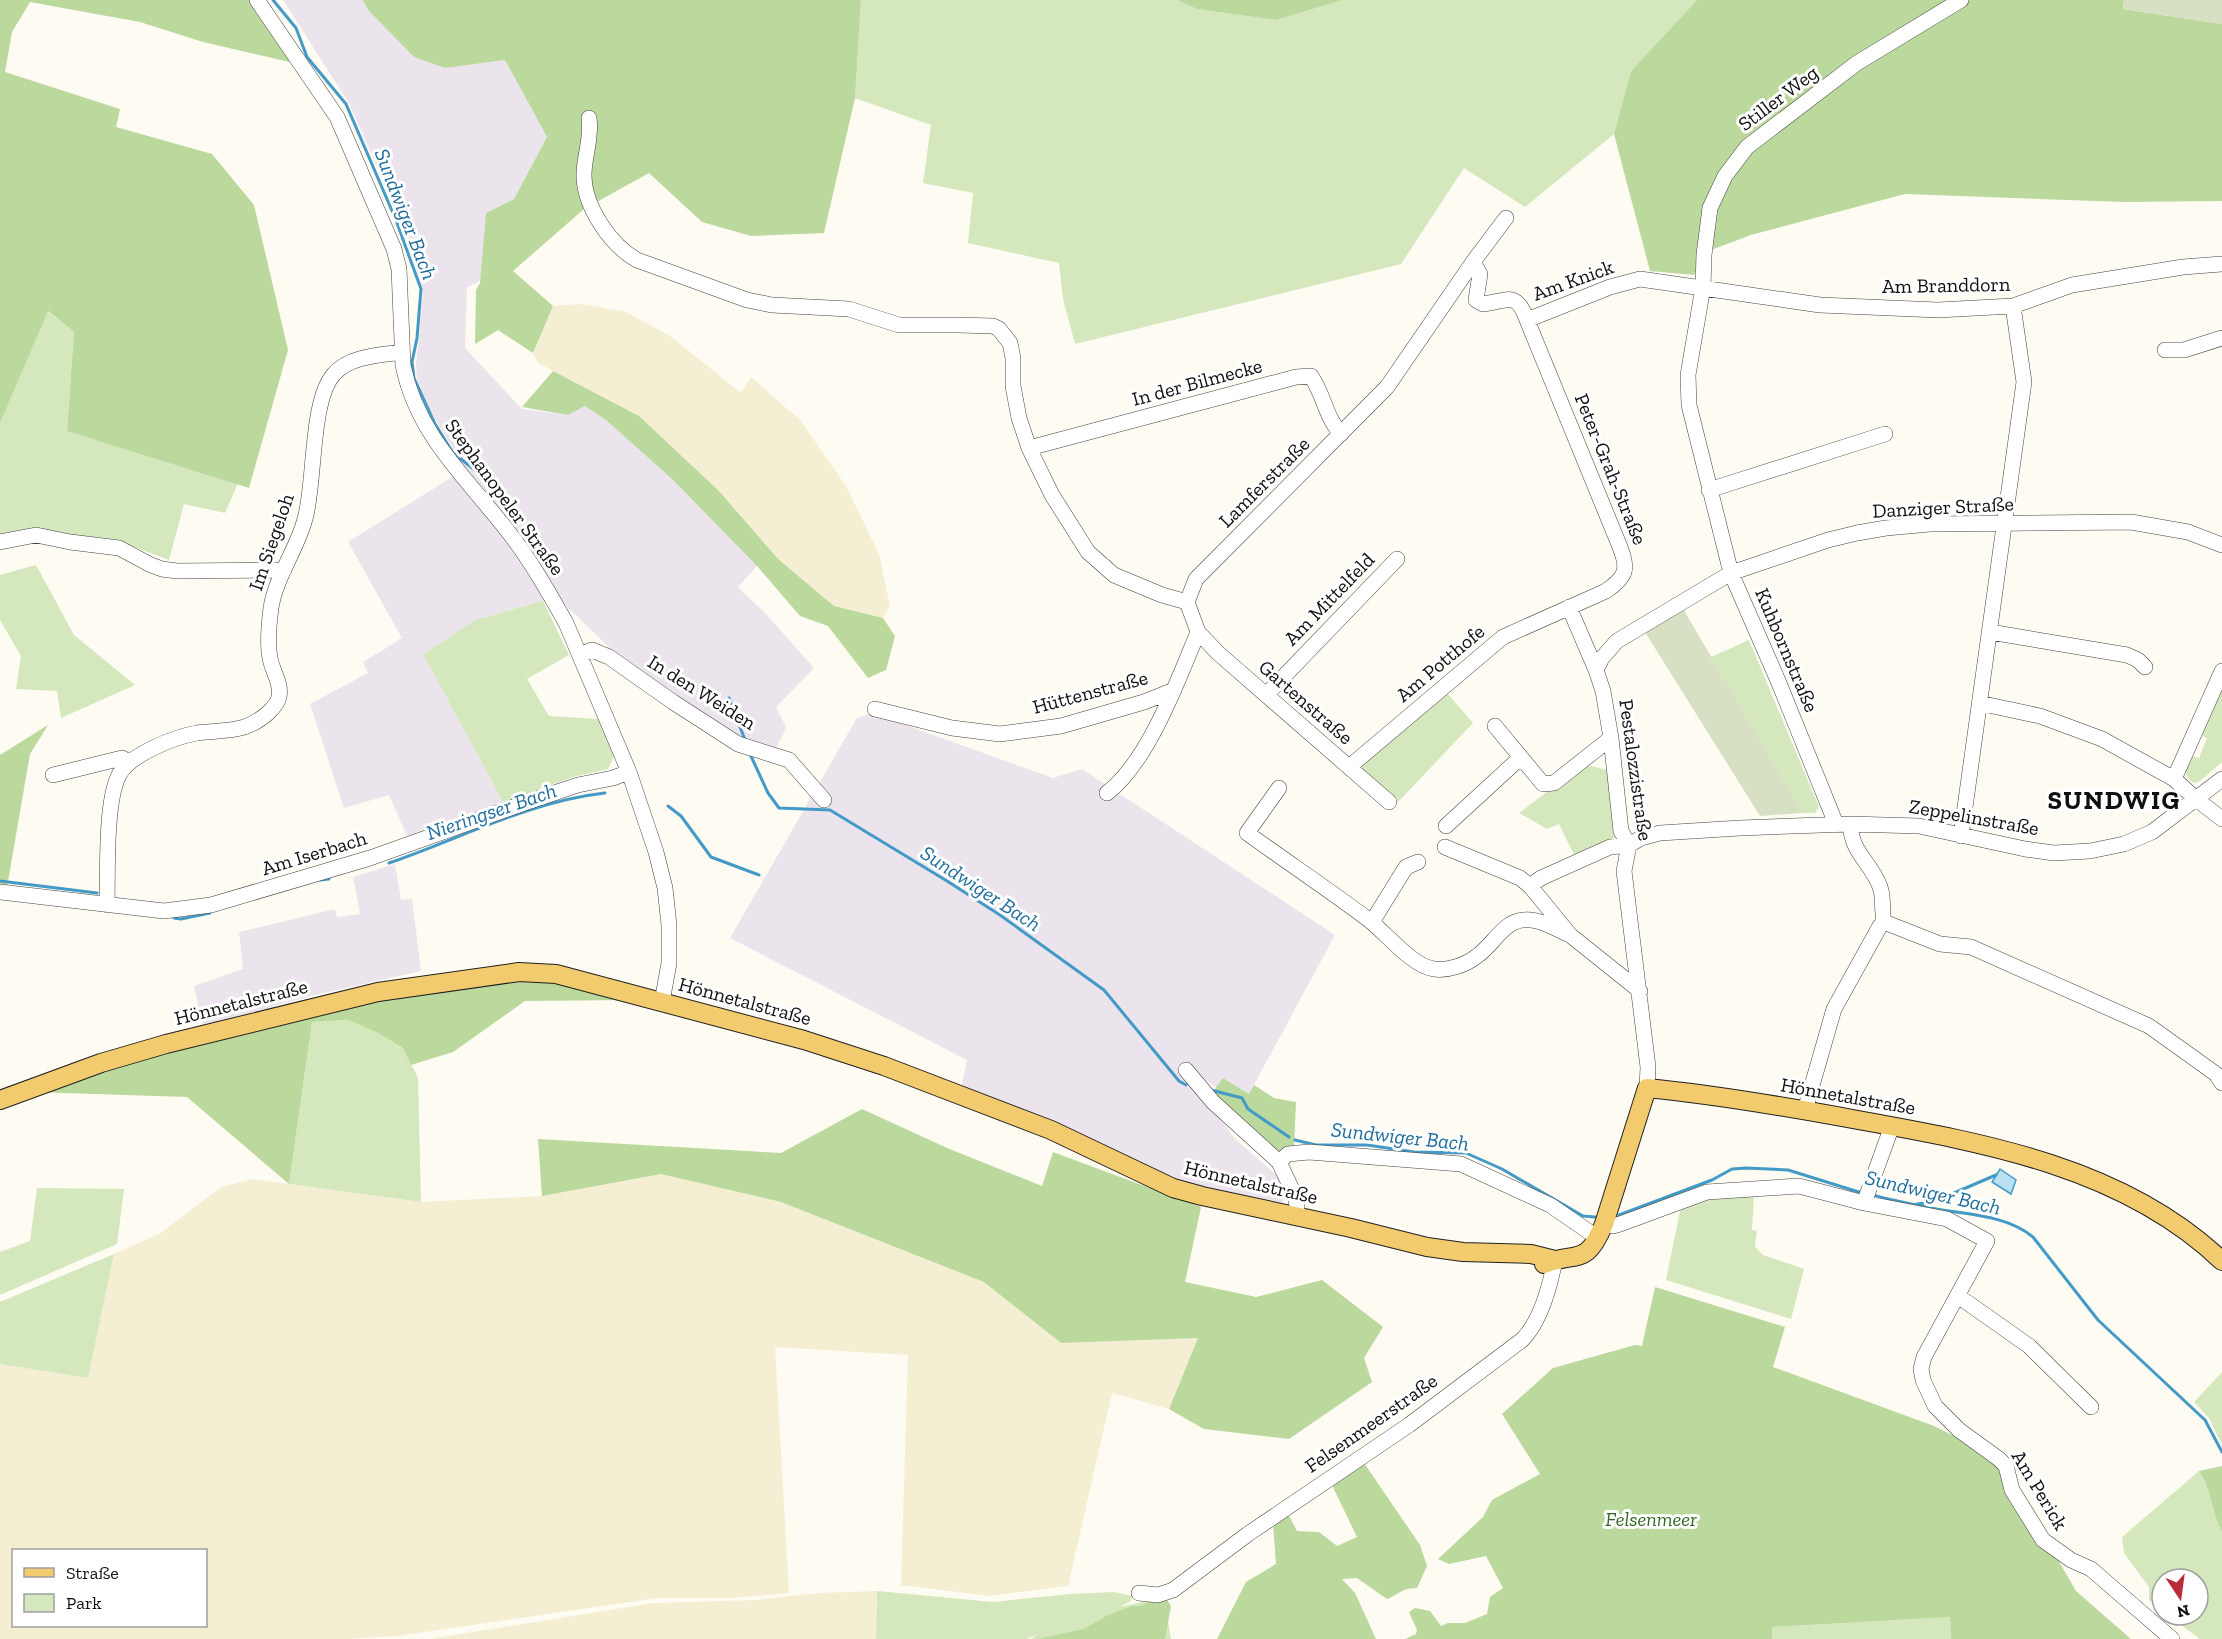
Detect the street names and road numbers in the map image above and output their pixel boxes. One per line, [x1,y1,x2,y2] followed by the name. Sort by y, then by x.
[1733,60,1823,136] street label: Stiller Weg
[1529,254,1617,306] street label: Am Knick
[1882,272,2011,298] street label: Am Branddorn
[1129,353,1265,411] street label: In der Bilmecke
[1570,390,1652,548] street label: Peter-Grah-Straße
[440,414,570,580] street label: Stephanopeler Straße
[1214,432,1314,532] street label: Lamferstraße
[243,490,299,594] street label: Im Siegeloh
[1872,491,2014,523] street label: Danziger Straße
[1279,548,1379,650] street label: Am Mittelfeld
[1750,584,1824,716] street label: Kuhbornstraße
[1391,619,1489,707] street label: Am Potthofe
[644,649,761,735] street label: In den Weiden
[1254,655,1358,749] street label: Gartenstraße
[1030,665,1150,719] street label: Hüttenstraße
[1614,698,1658,842] street label: Pestalozzistraße
[1907,794,2041,840] street label: Zeppelinstraße
[259,825,370,880] street label: Am Iserbach
[676,972,814,1030] street label: Hönnetalstraße
[172,974,310,1030] street label: Hönnetalstraße
[1779,1072,1917,1120] street label: Hönnetalstraße
[1182,1155,1320,1209] street label: Hönnetalstraße
[1300,1368,1442,1478] street label: Felsenmeerstraße
[2007,1446,2073,1535] street label: Am Perick

